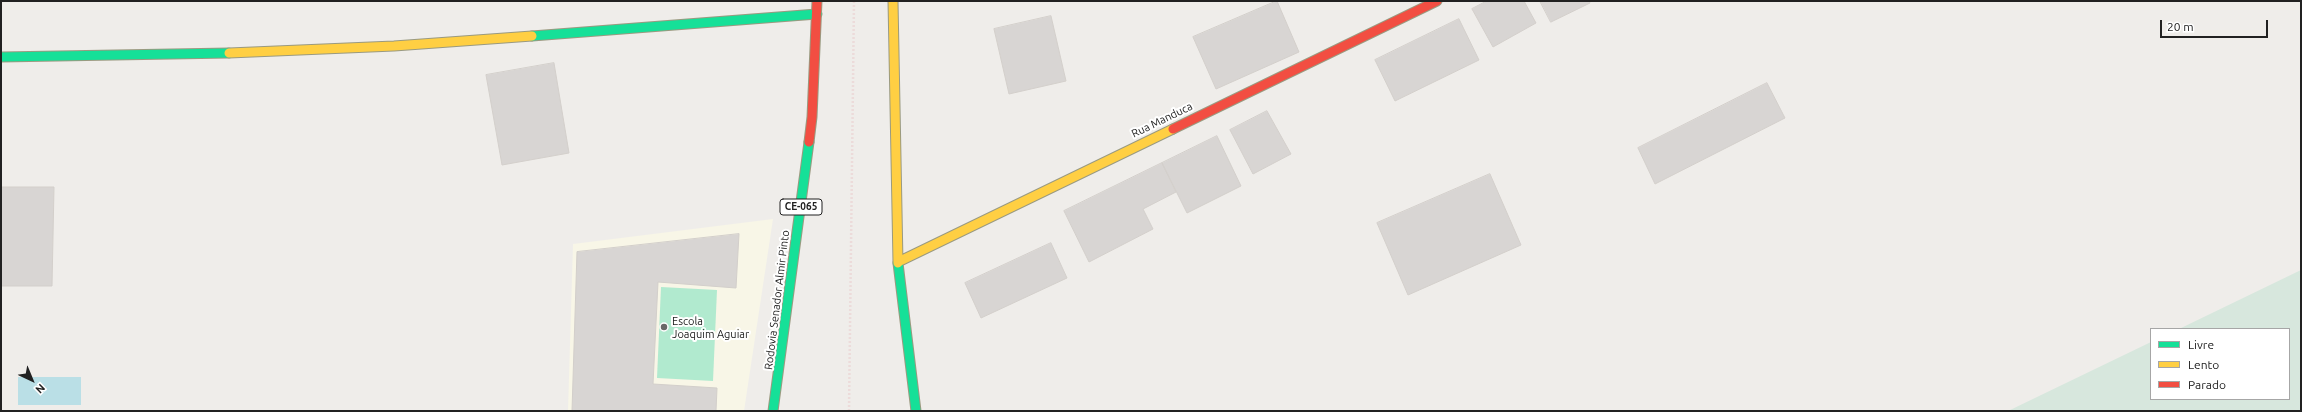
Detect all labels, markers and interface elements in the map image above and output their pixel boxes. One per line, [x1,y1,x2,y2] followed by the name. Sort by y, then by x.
[2162,12,2270,38] scale bar
[2167,20,2194,33] text: 20 m
[1129,100,1195,140] street label: Rua Manduca
[780,199,822,215] road number: CE-065
[762,229,792,371] street label: Rodovia Senador Almir Pinto
[672,314,749,340] place label: Escola Joaquim Aguiar
[659,322,669,332] marker: Escola Joaquim Aguiar
[2150,328,2290,400] legend
[2188,338,2214,351] text: Livre
[2188,358,2219,371] text: Lento
[12,360,52,400] north arrow
[2188,378,2226,391] text: Parado
[33,381,47,396] text: N

